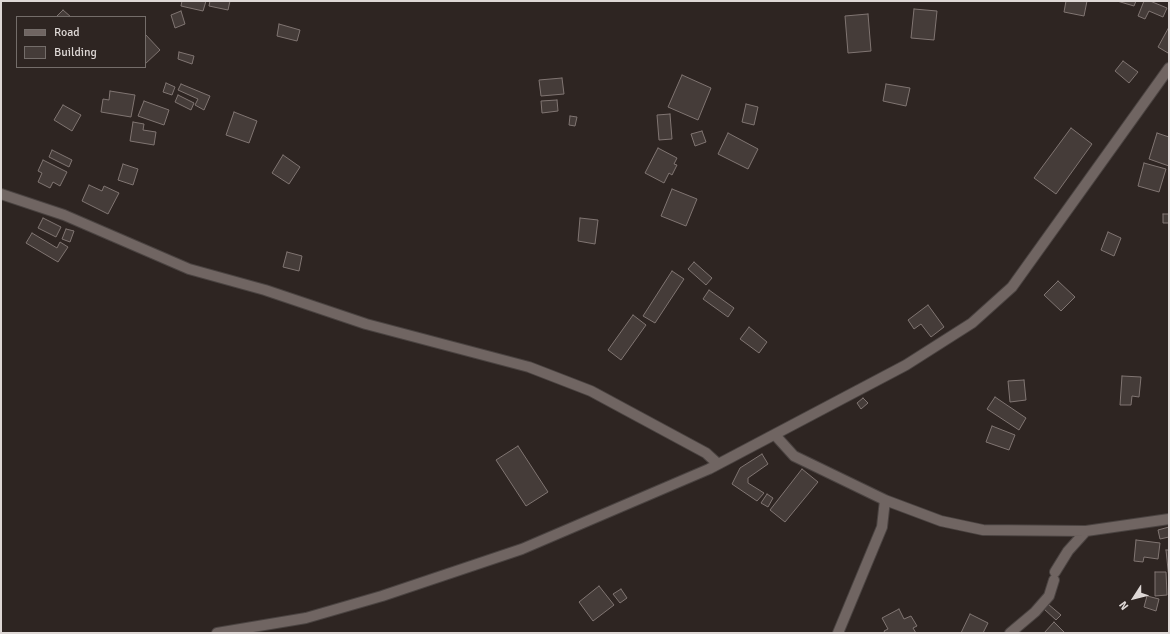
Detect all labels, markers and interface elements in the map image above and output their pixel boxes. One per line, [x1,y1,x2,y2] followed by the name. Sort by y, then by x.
[16,16,146,68] legend
[54,25,80,40] text: Road
[54,45,97,60] text: Building
[1114,578,1154,618] north arrow
[1116,598,1131,612] text: N

